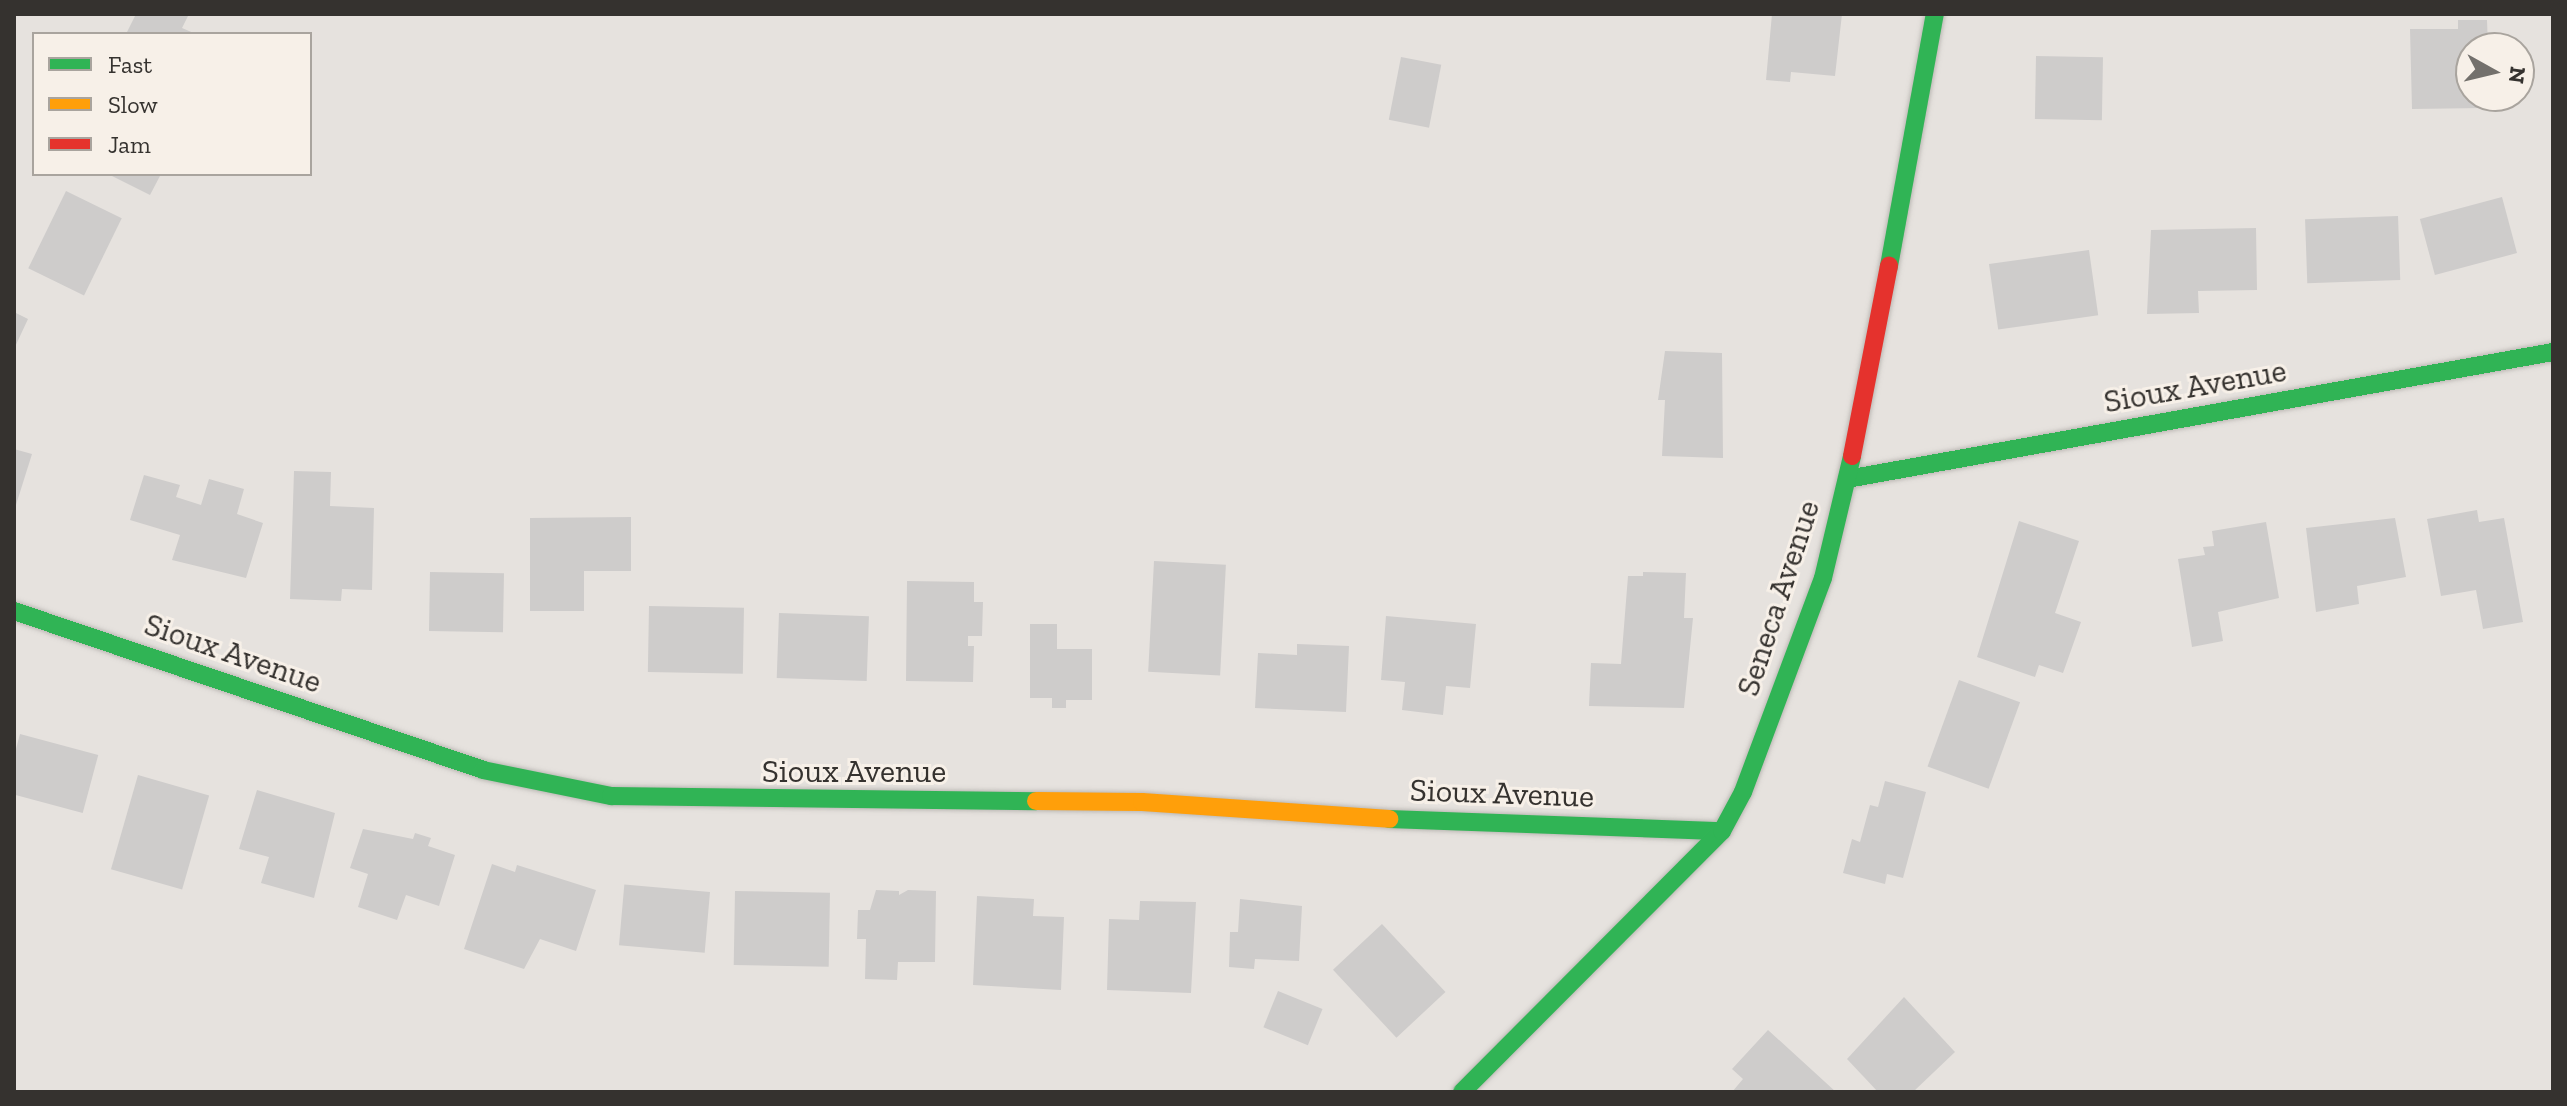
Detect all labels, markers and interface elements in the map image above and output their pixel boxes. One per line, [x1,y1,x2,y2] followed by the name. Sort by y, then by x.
[32,32,312,176] legend
[2455,32,2535,112] north arrow
[108,50,152,79] text: Fast
[2503,65,2532,85] text: N
[108,90,158,119] text: Slow
[108,130,151,159] text: Jam
[2100,351,2290,421] street label: Sioux Avenue
[1728,495,1828,701] street label: Seneca Avenue
[139,605,327,701] street label: Sioux Avenue
[761,752,947,790] street label: Sioux Avenue
[1409,771,1595,815] street label: Sioux Avenue

